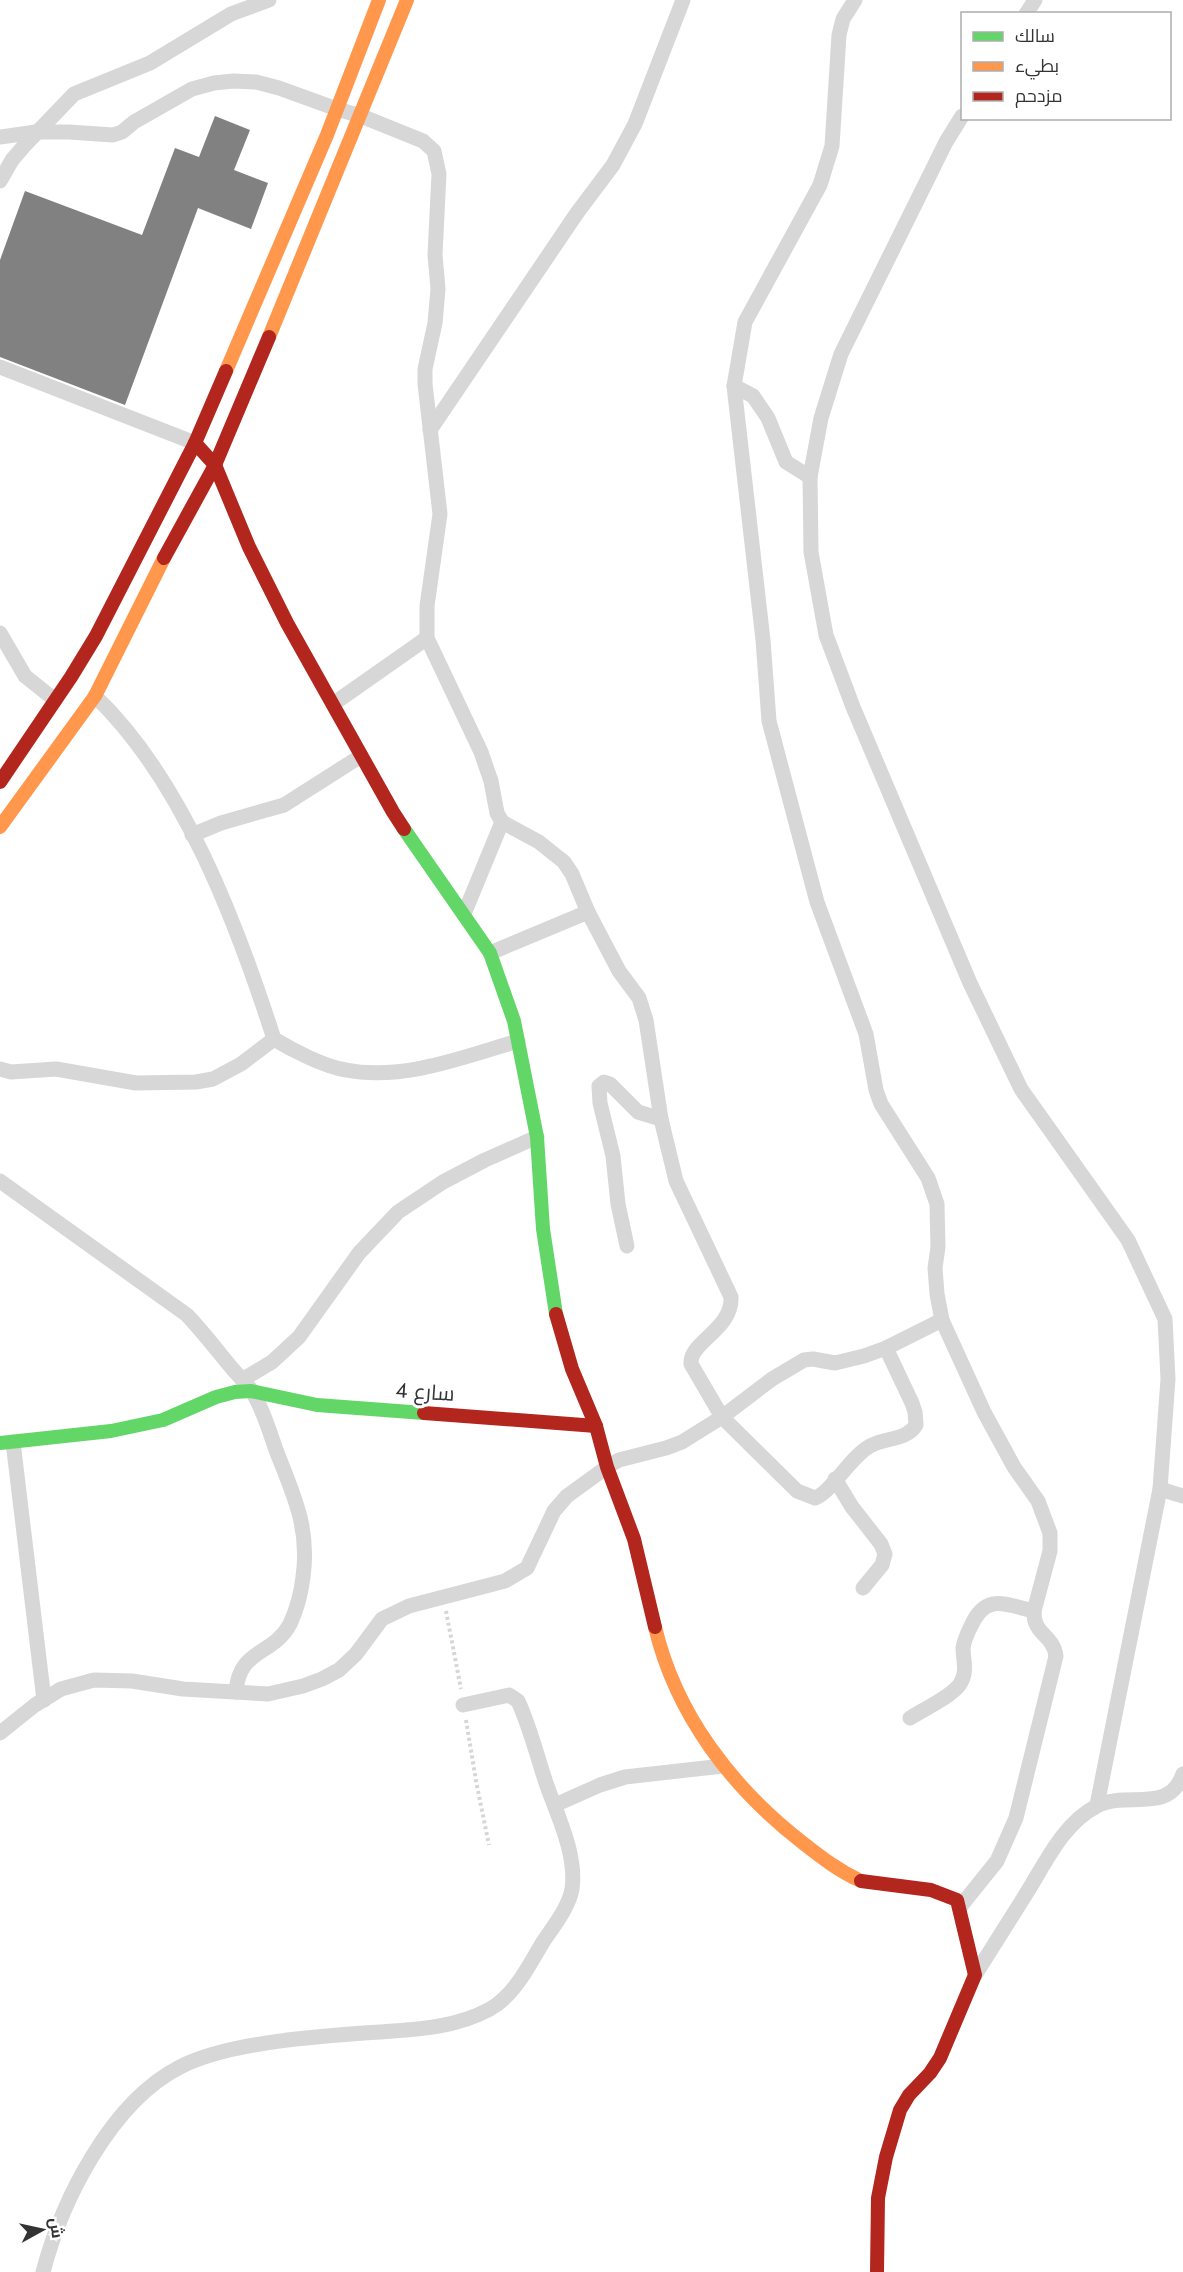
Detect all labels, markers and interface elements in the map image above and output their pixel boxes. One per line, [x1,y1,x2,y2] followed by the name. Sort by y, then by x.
[961,12,1171,120] legend
[1015,23,1055,49] text: سالك
[1015,53,1059,80] text: بطيء
[1015,83,1063,109] text: مزدحم
[394,1375,456,1409] street label: سارع 4
[12,2200,72,2260] north arrow
[44,2216,69,2240] text: ش

